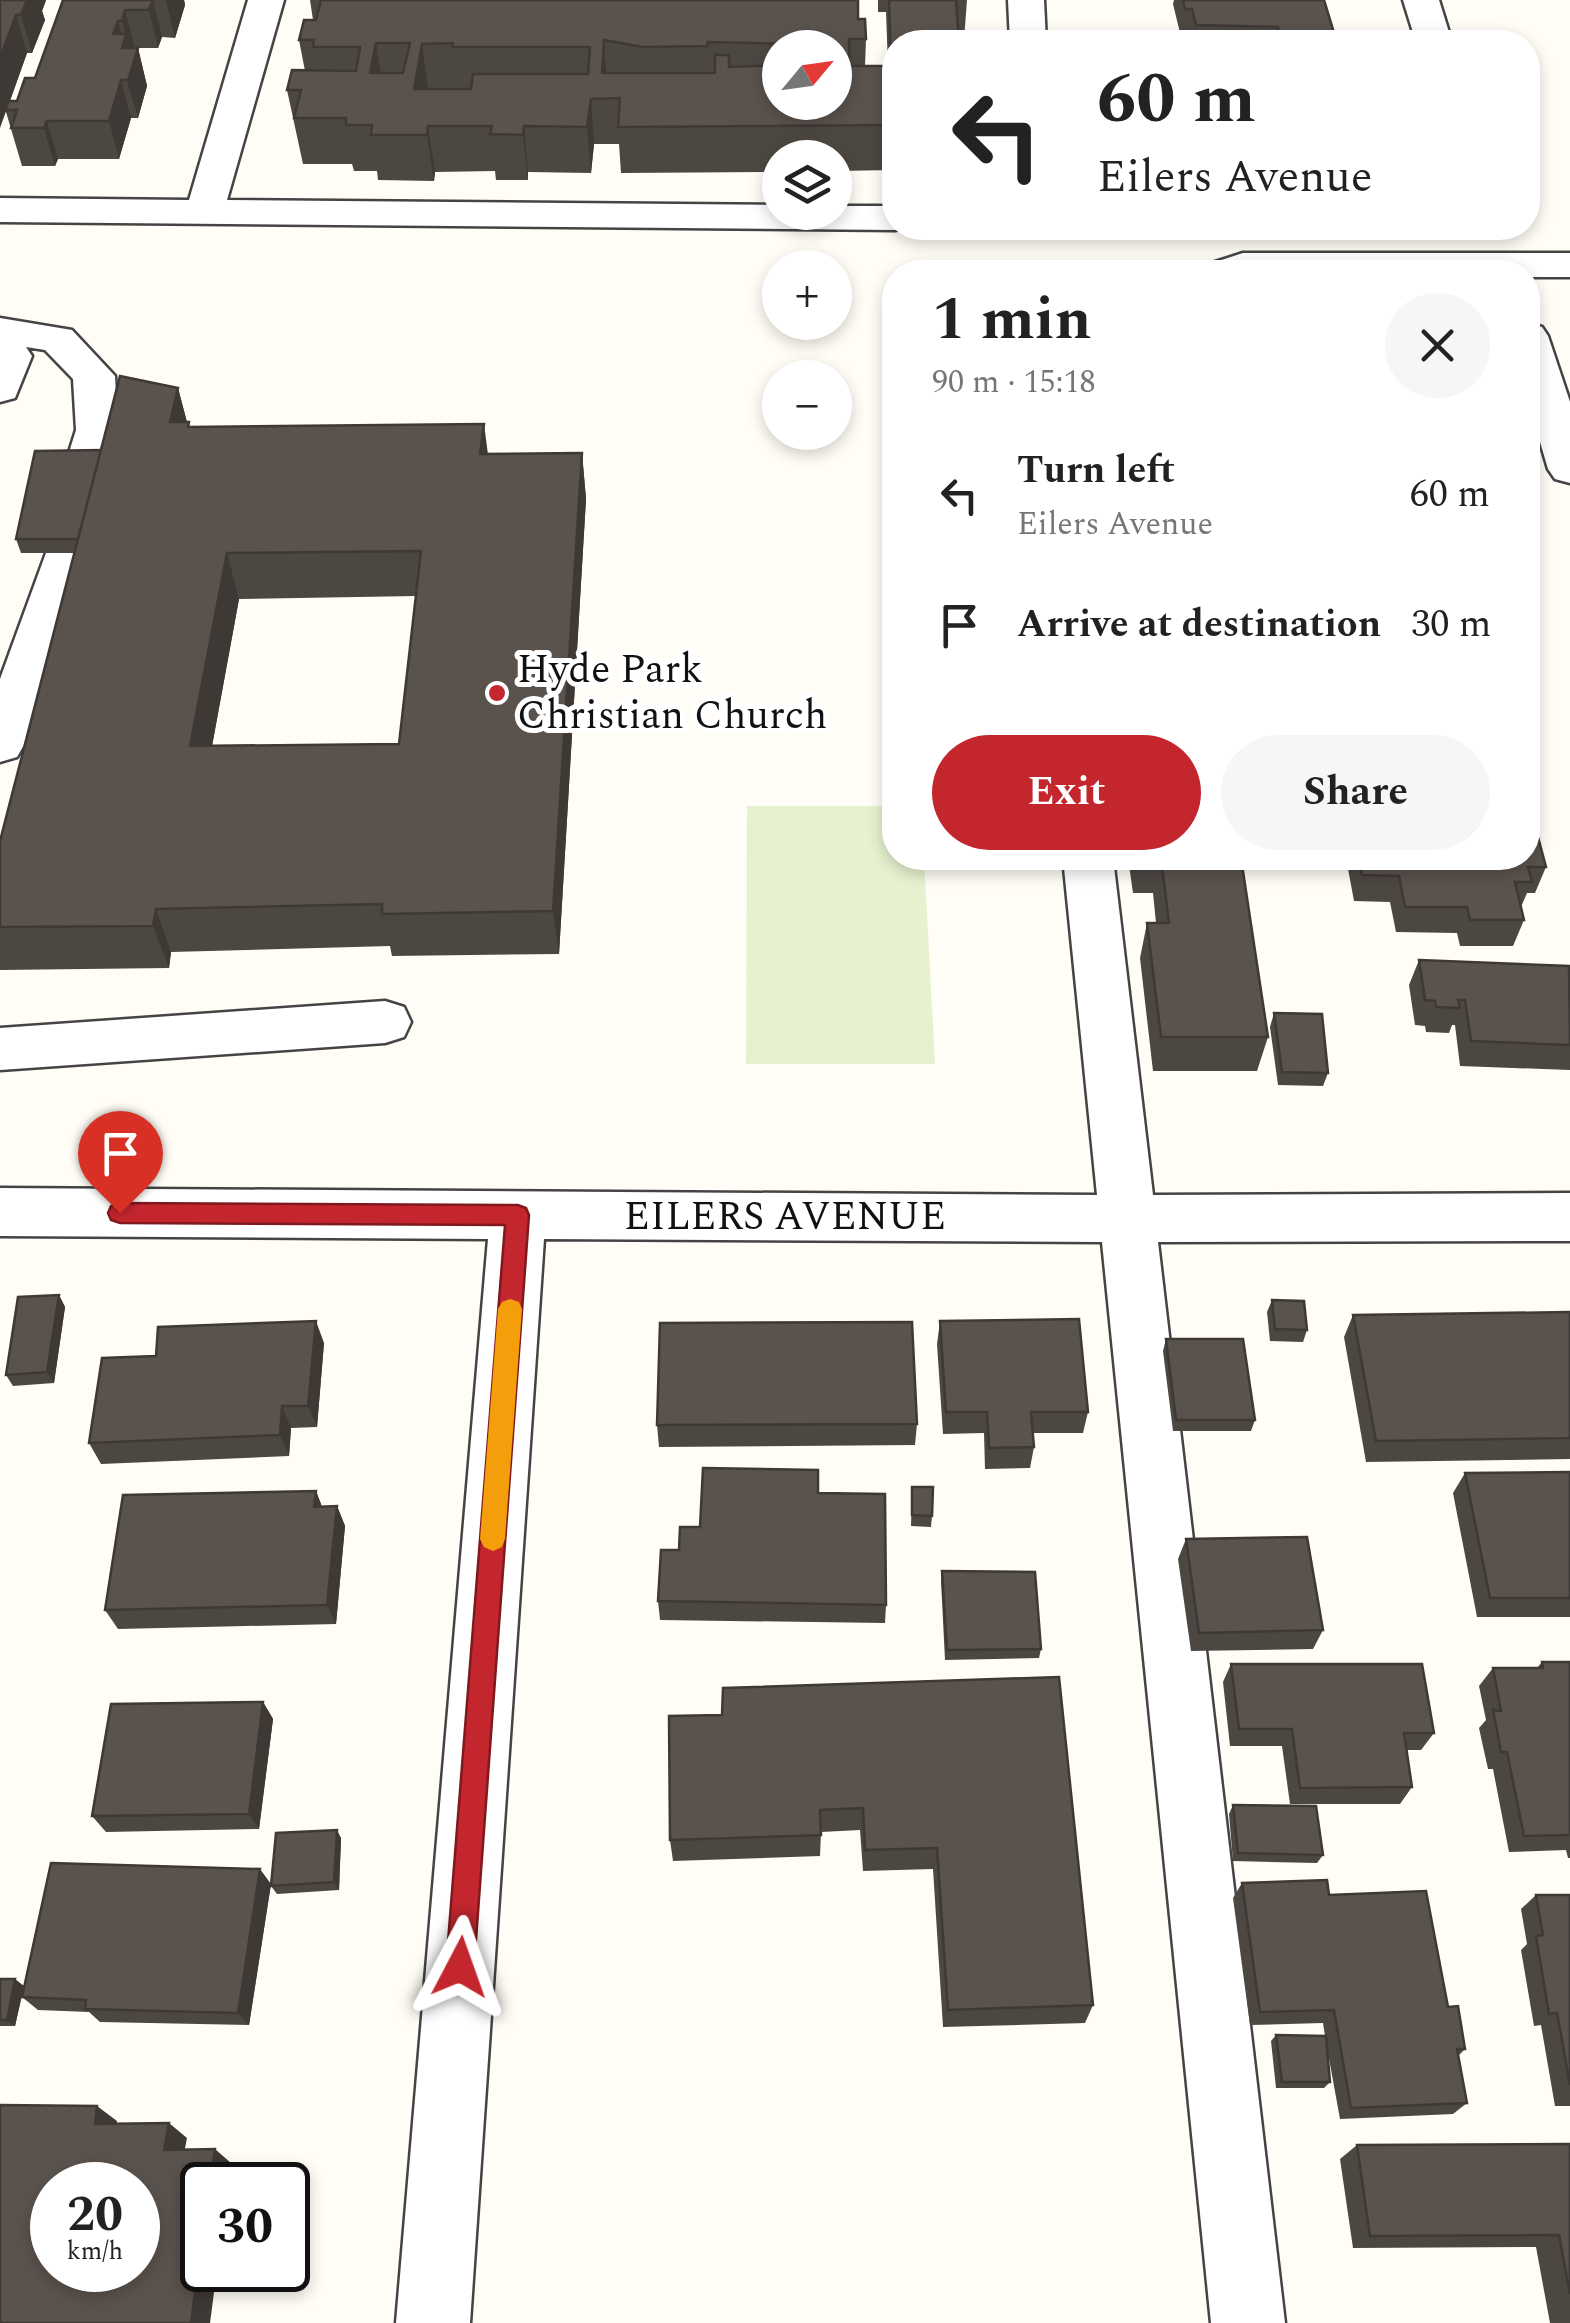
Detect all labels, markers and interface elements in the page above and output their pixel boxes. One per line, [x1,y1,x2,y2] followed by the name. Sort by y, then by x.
[762,30,852,120] north arrow
[762,30,852,450] map controls
[1097,47,1256,153] text: 60 m
[932,70,1062,200] icon: left
[762,140,852,230] button: layers
[1097,143,1373,212] text: Eilers Avenue
[762,250,852,340] button: +
[932,274,1092,366] text: 1 min
[1385,293,1490,398] button: close
[932,358,1096,407] text: 90 m · 15:18
[762,360,852,450] button: −
[1017,442,1175,500] text: Turn left
[1410,466,1490,524] text: 60 m
[932,468,987,523] icon: left
[1017,500,1213,549] text: Eilers Avenue
[1017,596,1381,654] text: Arrive at destination
[1411,596,1491,654] text: 30 m
[932,598,987,653] icon: arrive
[517,640,827,747] place label: Hyde Park Christian Church
[486,682,508,704] marker: Hyde Park Christian Church
[932,735,1201,850] button: Exit
[1221,735,1490,850] button: Share
[78,1111,163,1214] pin
[93,1126,148,1181] icon: arrive
[624,1187,946,1248] street label: EILERS AVENUE
[408,1915,512,2019] position arrow
[180,2162,310,2292] speed limit sign: 30
[67,2177,123,2253] text: 20
[67,2233,123,2271] text: km/h

